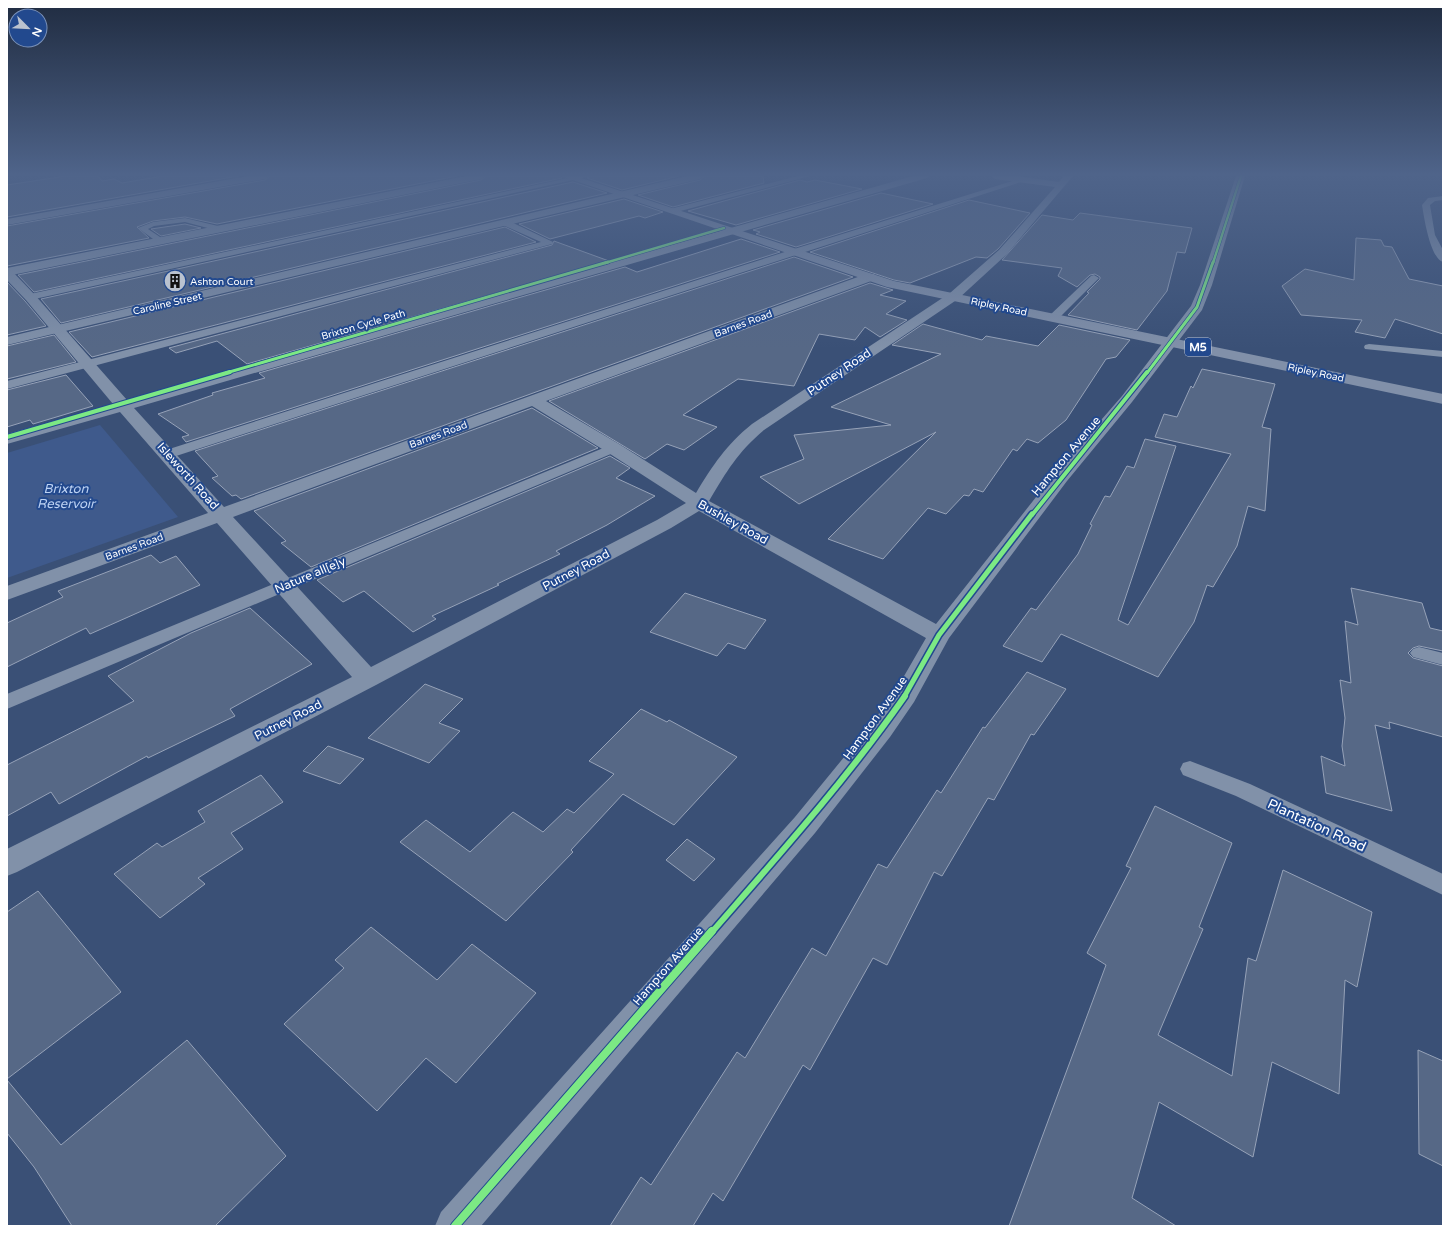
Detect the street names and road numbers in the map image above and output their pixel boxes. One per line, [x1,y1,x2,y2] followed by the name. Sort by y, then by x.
[132,290,203,318] street label: Caroline Street
[970,295,1028,319] street label: Ripley Road
[320,307,407,343] street label: Brixton Cycle Path
[713,308,774,340] street label: Barnes Road
[1185,338,1211,356] road number: M5
[805,346,873,398] street label: Putney Road
[1287,361,1345,385] street label: Ripley Road
[1029,413,1103,499] street label: Hampton Avenue
[408,419,469,451] street label: Barnes Road
[154,440,222,512] street label: Isleworth Road
[695,497,771,547] street label: Bushley Road
[104,531,165,563] street label: Barnes Road
[540,547,612,593] street label: Putney Road
[272,554,348,596] street label: Nature all[e]y
[840,673,910,762] street label: Hampton Avenue
[252,697,324,743] street label: Putney Road
[1265,795,1369,856] street label: Plantation Road
[630,924,706,1008] street label: Hampton Avenue

